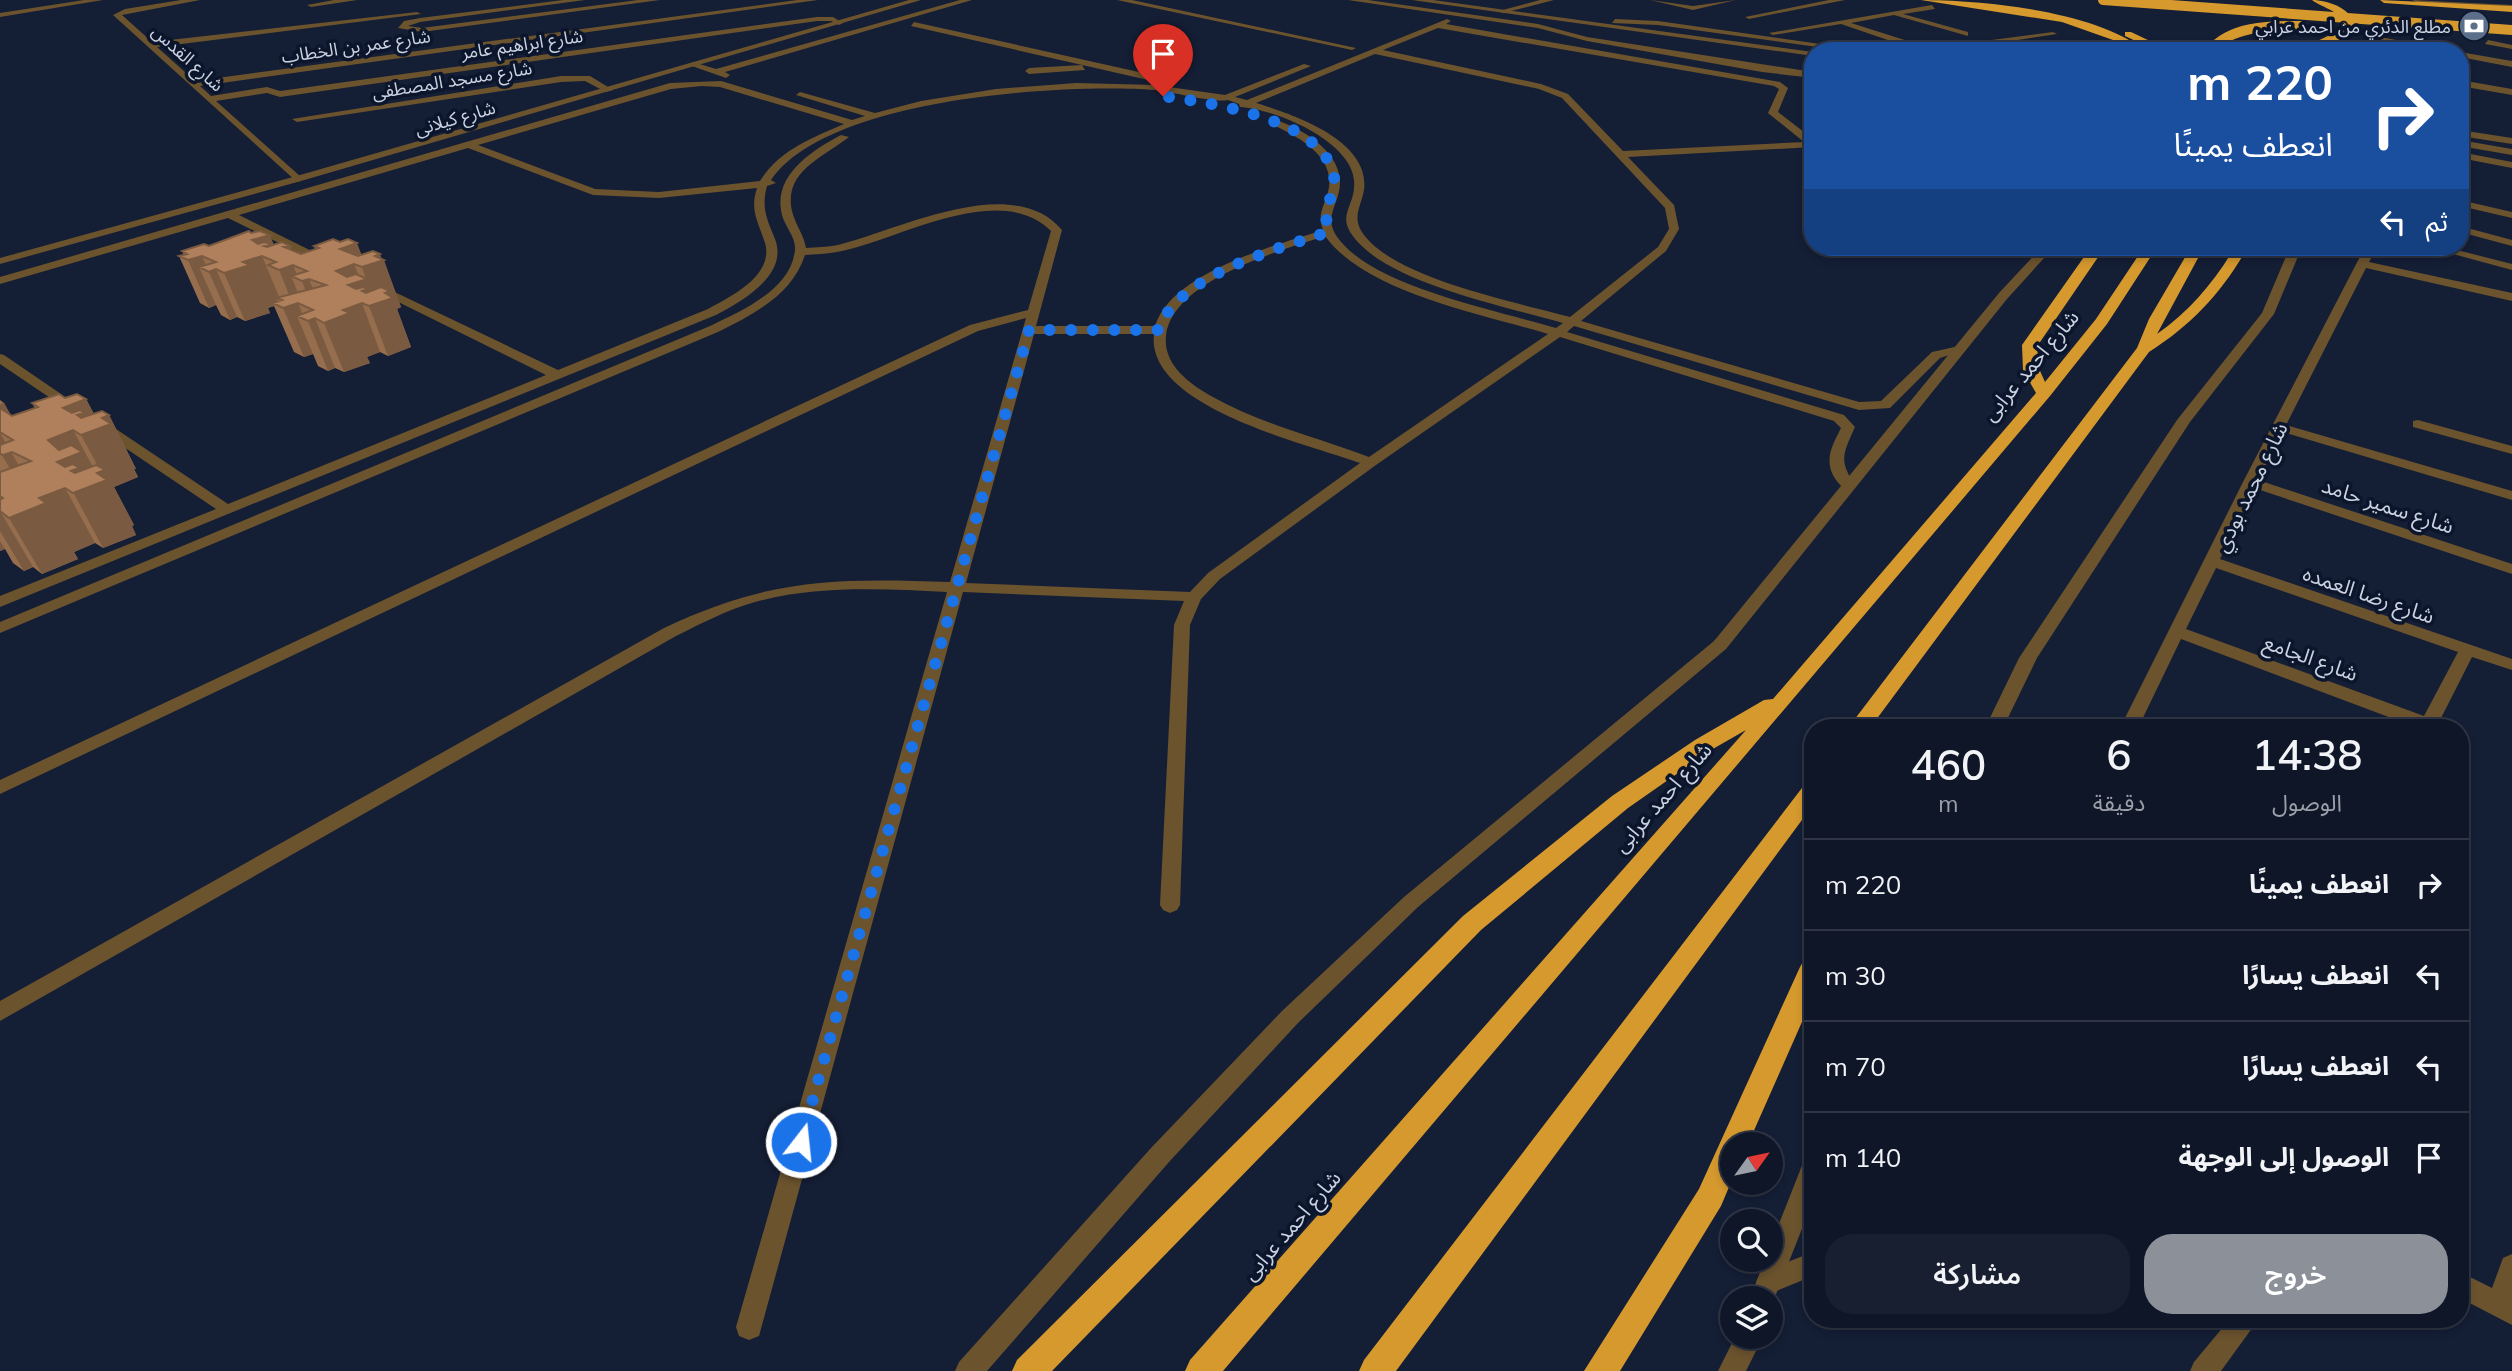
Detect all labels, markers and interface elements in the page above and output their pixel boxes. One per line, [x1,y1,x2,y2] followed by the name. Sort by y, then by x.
[2457,9,2491,43] bank icon: مطلع الدئري من احمد عرابي
[2255,15,2451,41] place label: مطلع الدئري من احمد عرابي
[145,20,229,99] street label: شارع القدس
[280,24,432,71] street label: شارع عمر بن الخطاب
[459,24,585,67] street label: شارع ابراهيم عامر
[1133,24,1193,96] pin
[1144,35,1182,73] icon: arrive
[2187,51,2333,112] text: 220 m
[370,56,534,107] street label: شارع مسجد المصطفى
[2357,70,2448,161] icon: right
[412,96,499,143] street label: شارع كيلانى
[2174,124,2333,164] text: انعطف يمينًا
[2374,203,2412,241] icon: left
[2426,205,2448,238] text: ثم
[1976,304,2086,428] street label: شارع احمد عرابى
[2207,418,2296,558] street label: شارع محمد بودي
[2318,471,2457,541] street label: شارع سمير حامد
[2299,559,2438,631] street label: شارع رضا العمده
[2259,628,2362,689] street label: شارع الجامع
[2106,728,2132,781] text: 6
[2252,728,2362,781] text: 14:38
[1607,737,1719,859] street label: شارع احمد عرابى
[1911,738,1986,791] text: 460
[2093,788,2145,817] text: دقيقة
[2272,788,2342,817] text: الوصول
[1938,789,1958,818] text: m
[2410,866,2448,904] icon: right
[2249,867,2389,900] text: انعطف يمينًا
[1825,868,1901,901] text: 220 m
[2410,957,2448,995] icon: left
[2242,958,2389,991] text: انعطف يسارًا
[1825,959,1886,992] text: 30 m
[2410,1048,2448,1086] icon: left
[2242,1049,2389,1082] text: انعطف يسارًا
[1825,1050,1886,1083] text: 70 m
[764,1105,838,1179] position arrow
[1720,1132,1783,1195] north arrow
[1720,1132,1783,1349] map controls
[2410,1139,2448,1177] icon: arrive
[2178,1140,2389,1173] text: الوصول إلى الوجهة
[1825,1141,1901,1174] text: 140 m
[1236,1165,1348,1287] street label: شارع احمد عرابى
[1720,1209,1783,1272] button: search
[1825,1234,2130,1314] button: مشاركة
[2144,1234,2448,1314] button: خروج
[1720,1286,1783,1349] button: layers

